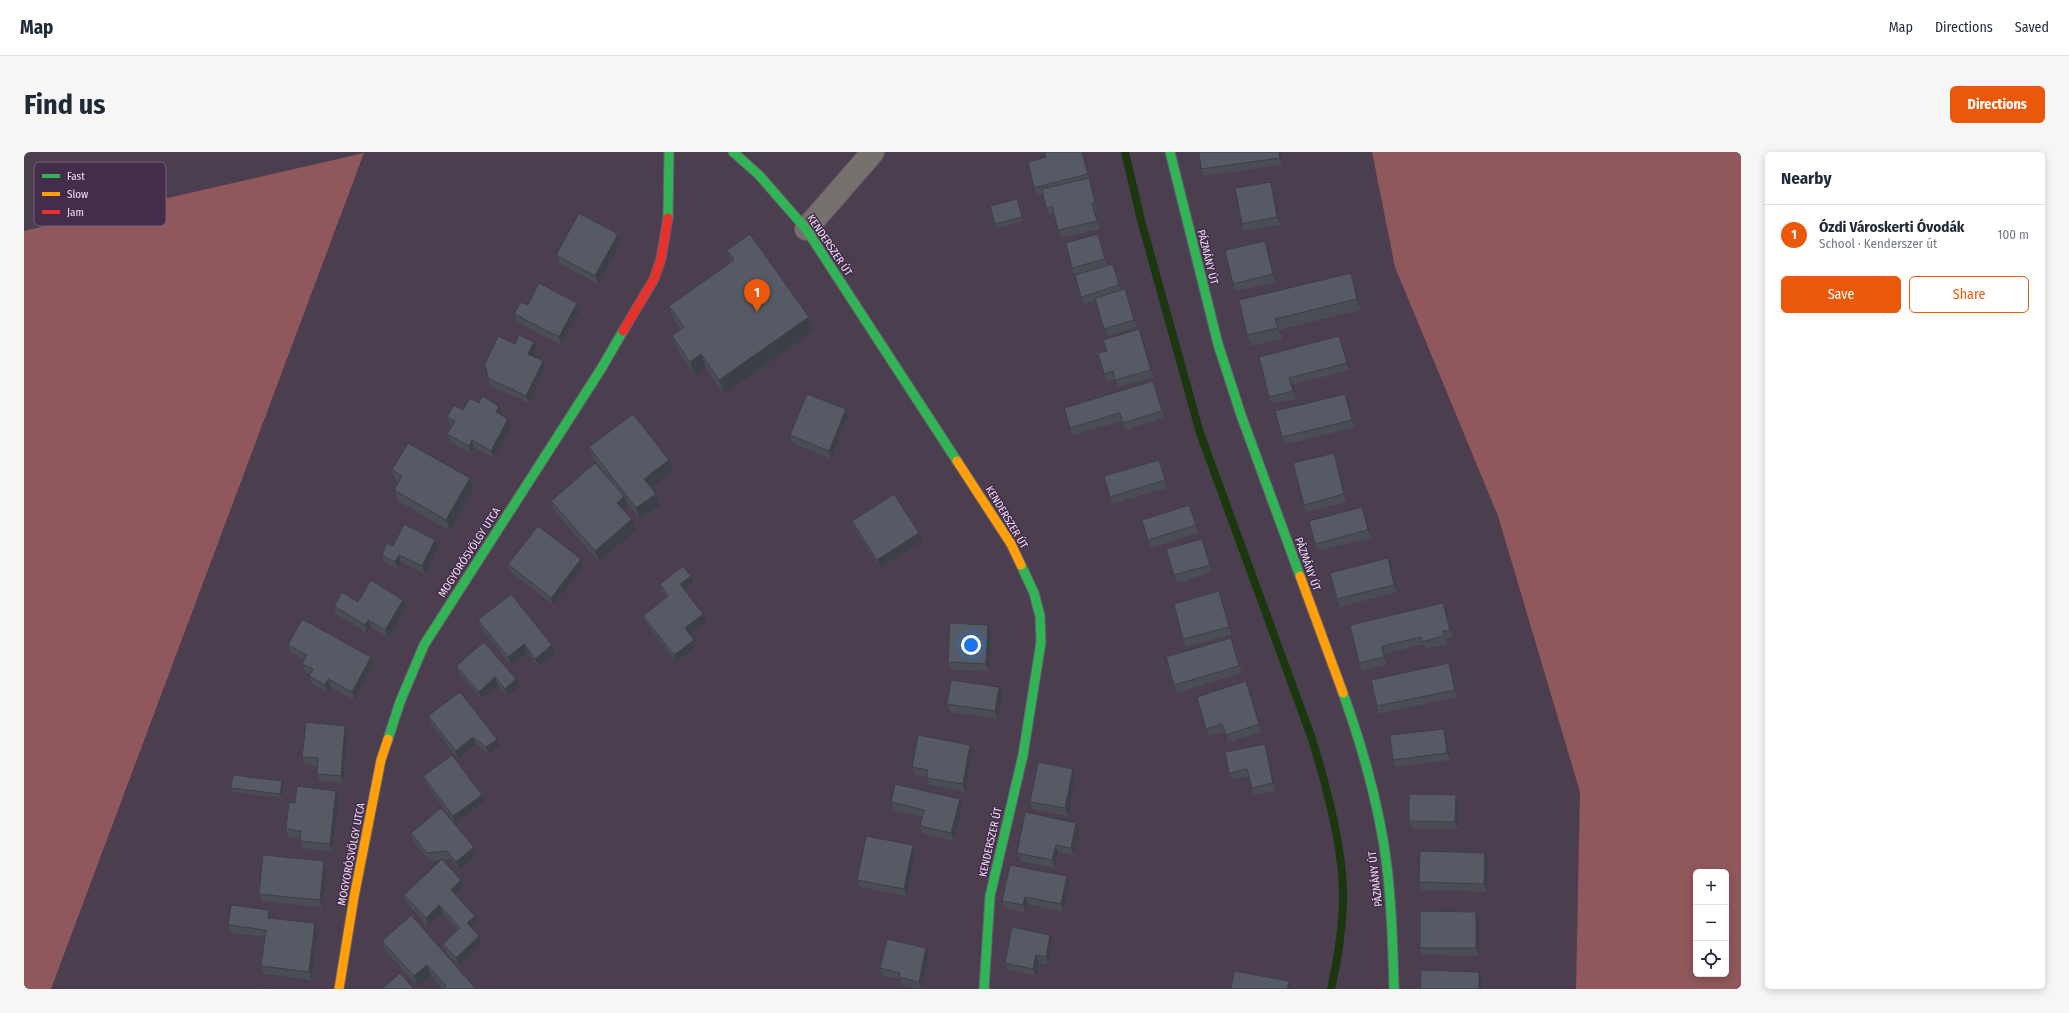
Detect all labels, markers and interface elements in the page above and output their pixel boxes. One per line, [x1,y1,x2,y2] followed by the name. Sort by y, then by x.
[20,16,53,39] text: Map
[1889,19,1913,36] text: Map
[1935,19,1993,36] text: Directions
[2015,19,2049,36] text: Saved
[1950,86,2045,123] button: Directions
[24,88,106,121] text: Find us
[34,162,166,226] legend
[1781,168,1832,189] text: Nearby
[67,170,85,183] text: Fast
[67,188,88,201] text: Slow
[67,206,84,219] text: Jam
[804,212,856,279] street label: KENDERSZER ÚT
[1819,218,1964,236] text: Ózdi Városkerti Óvodák
[1791,227,1797,242] text: 1
[1997,227,2029,242] text: 100 m
[1194,228,1222,287] street label: PÁZMÁNY ÚT
[1819,236,1937,251] text: School · Kenderszer út
[1781,276,1901,313] button: Save
[1909,276,2029,313] button: Share
[744,279,770,312] pin: 1
[983,483,1032,552] street label: KENDERSZER ÚT
[435,504,503,600] street label: MOGYORÓSVÖLGY UTCA
[1292,535,1324,594] street label: PÁZMÁNY ÚT
[961,635,981,655] your location
[334,801,368,906] street label: MOGYORÓSVÖLGY UTCA
[975,805,1005,878] street label: KENDERSZER ÚT
[1365,850,1385,908] street label: PÁZMÁNY ÚT
[1693,869,1729,977] map controls
[1693,869,1729,905] button: +
[1693,905,1729,941] button: −
[1693,941,1729,977] button: locate

